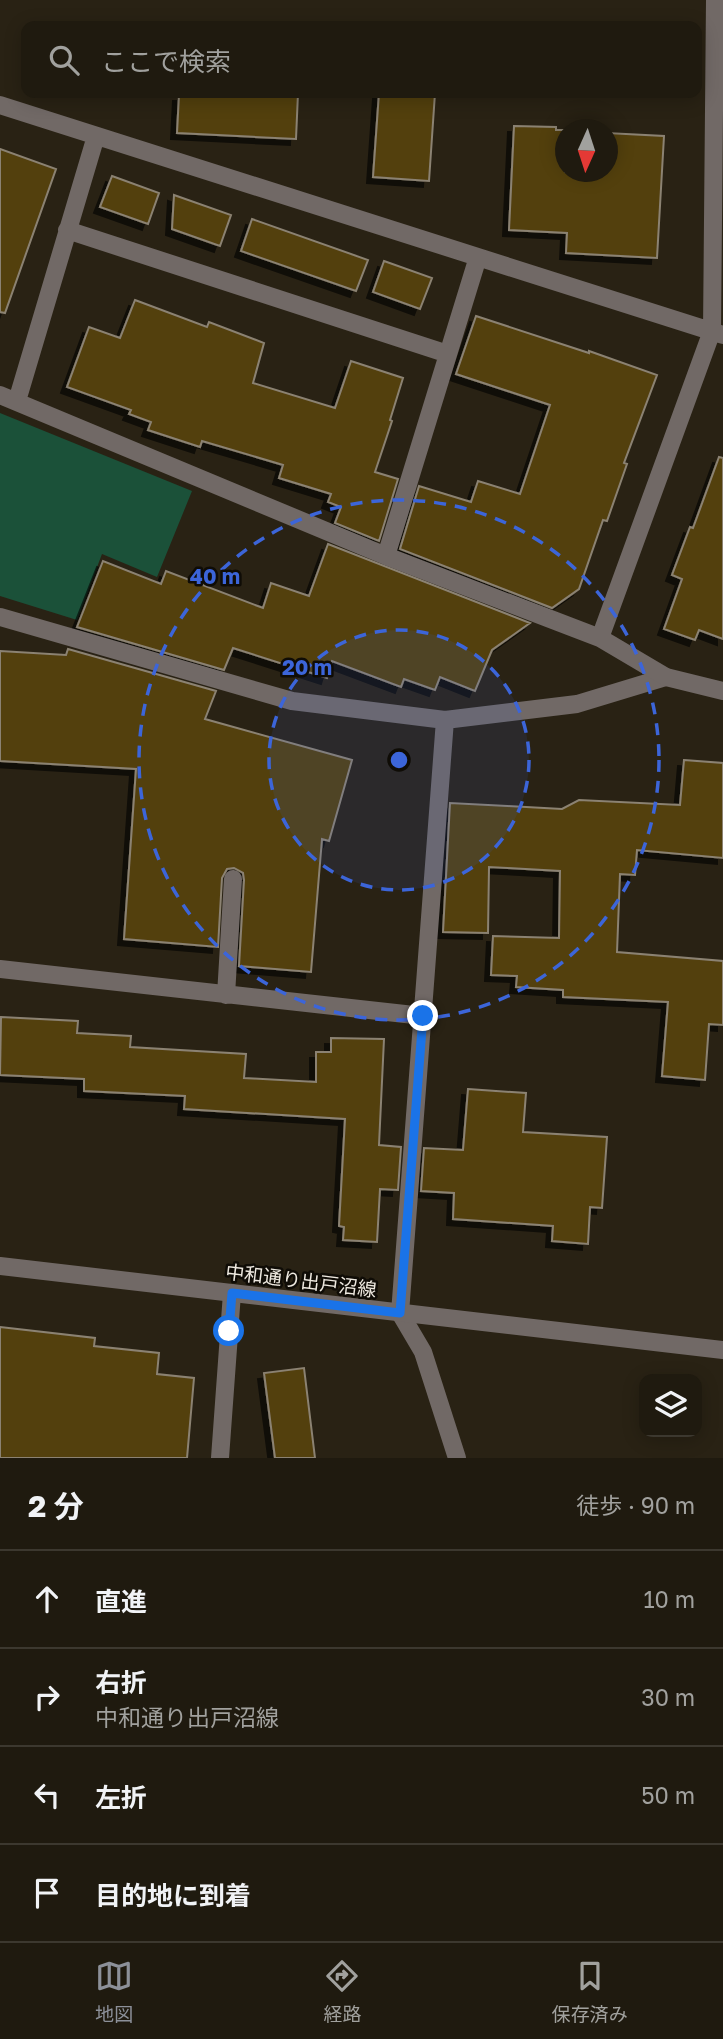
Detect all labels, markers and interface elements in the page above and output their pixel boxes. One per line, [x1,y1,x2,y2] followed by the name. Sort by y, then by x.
[21,21,702,98] search box
[45,41,83,79] icon: search
[101,46,231,77] text: ここで検索
[555,119,618,182] north arrow
[190,563,240,589] text: 40 m
[282,654,332,680] text: 20 m
[387,748,411,772] centre of rings
[407,1000,438,1031] route end
[224,1259,378,1301] street label: 中和通り出戸沼線
[213,1315,244,1346] route start
[639,1374,702,1437] map controls
[639,1374,702,1437] button: layers
[28,1488,84,1524] text: 2 分
[576,1491,695,1519] text: 徒歩 · 90 m
[28,1580,66,1618] icon: ahead
[643,1585,695,1613] text: 10 m
[95,1586,147,1617] text: 直進
[95,1667,147,1698] text: 右折
[28,1678,66,1716] icon: right
[641,1683,695,1711] text: 30 m
[95,1703,279,1731] text: 中和通り出戸沼線
[28,1776,66,1814] icon: left
[641,1781,695,1809] text: 50 m
[95,1782,147,1813] text: 左折
[28,1874,66,1912] icon: arrive
[95,1880,251,1911] text: 目的地に到着
[95,1957,133,2026] tab: 地図
[323,1957,362,2026] tab: 経路
[552,1957,628,2026] tab: 保存済み

